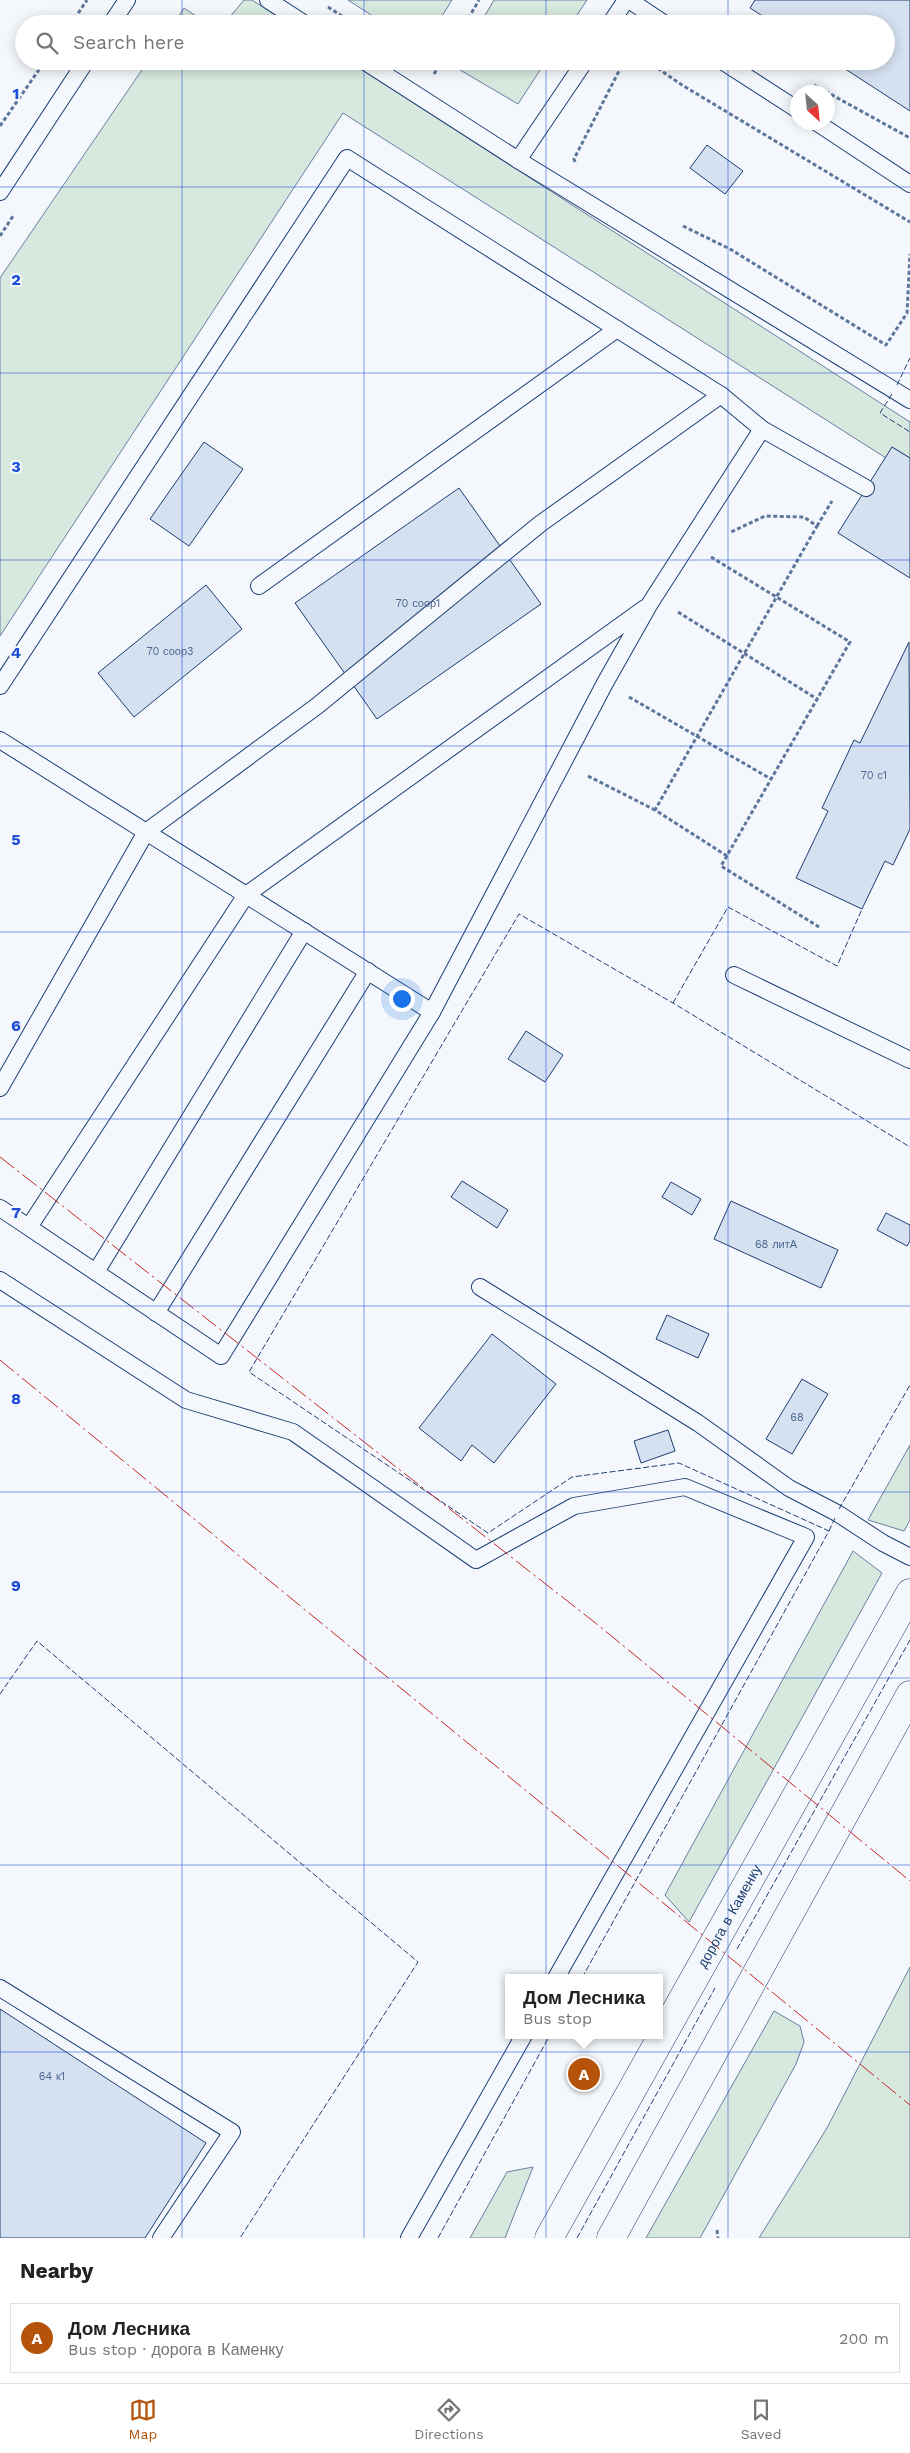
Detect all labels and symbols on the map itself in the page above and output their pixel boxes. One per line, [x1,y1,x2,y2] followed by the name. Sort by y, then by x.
[13,84,19,103] text: 1
[790,85,835,130] north arrow
[11,270,21,289] text: 2
[11,457,21,476] text: 3
[396,597,440,610] house number: 70 соор1
[11,643,21,662] text: 4
[147,645,193,658] house number: 70 соор3
[861,769,887,782] house number: 70 с1
[11,830,21,849] text: 5
[389,986,415,1012] your location
[11,1016,21,1035] text: 6
[11,1203,21,1222] text: 7
[755,1238,798,1251] house number: 68 литА
[11,1389,21,1408] text: 8
[790,1411,804,1424] house number: 68
[11,1576,21,1595] text: 9
[694,1862,764,1970] street label: дорога в Каменку
[568,2055,600,2093] pin: A
[39,2070,65,2083] house number: 64 к1

